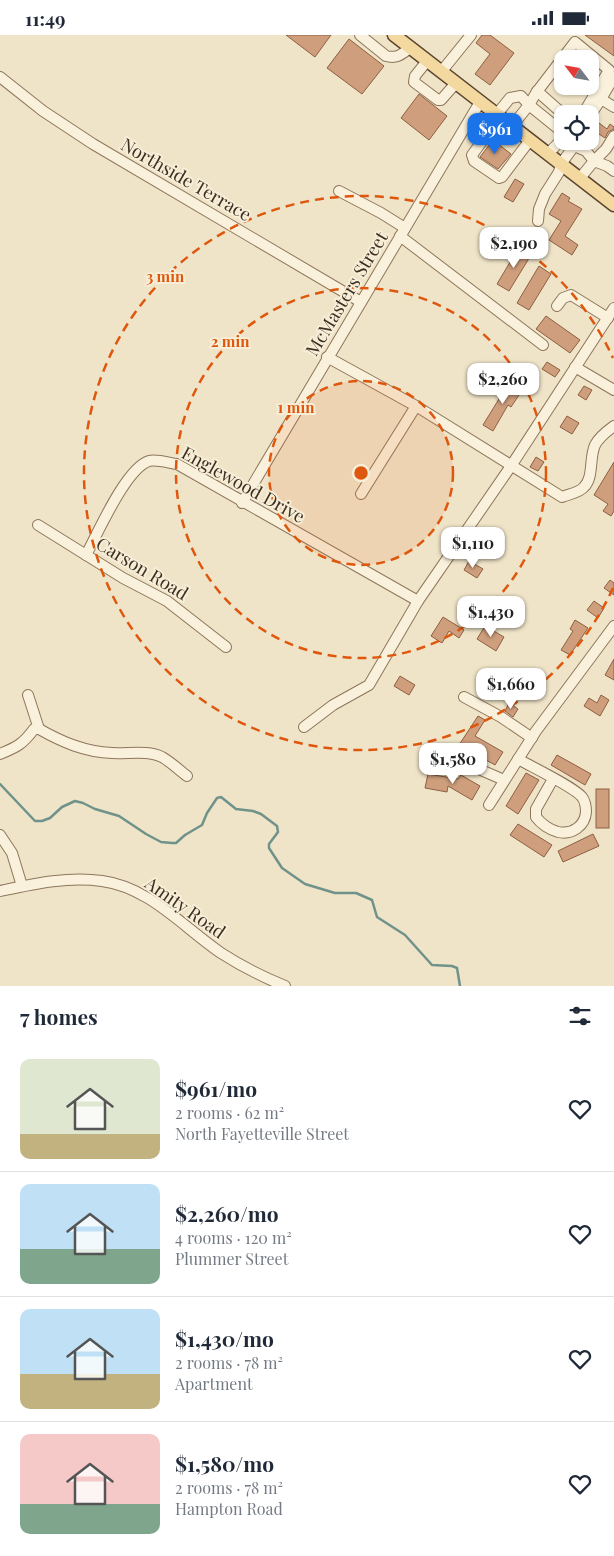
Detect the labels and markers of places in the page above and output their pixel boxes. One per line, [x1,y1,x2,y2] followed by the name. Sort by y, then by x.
[465,113,525,155] pin: $961
[473,227,555,269] pin: $2,190
[462,363,544,405] pin: $2,260
[352,464,370,482] centre of rings
[432,527,514,569] pin: $1,110
[450,595,532,638] pin: $1,430
[470,667,552,710] pin: $1,660
[412,743,494,785] pin: $1,580

